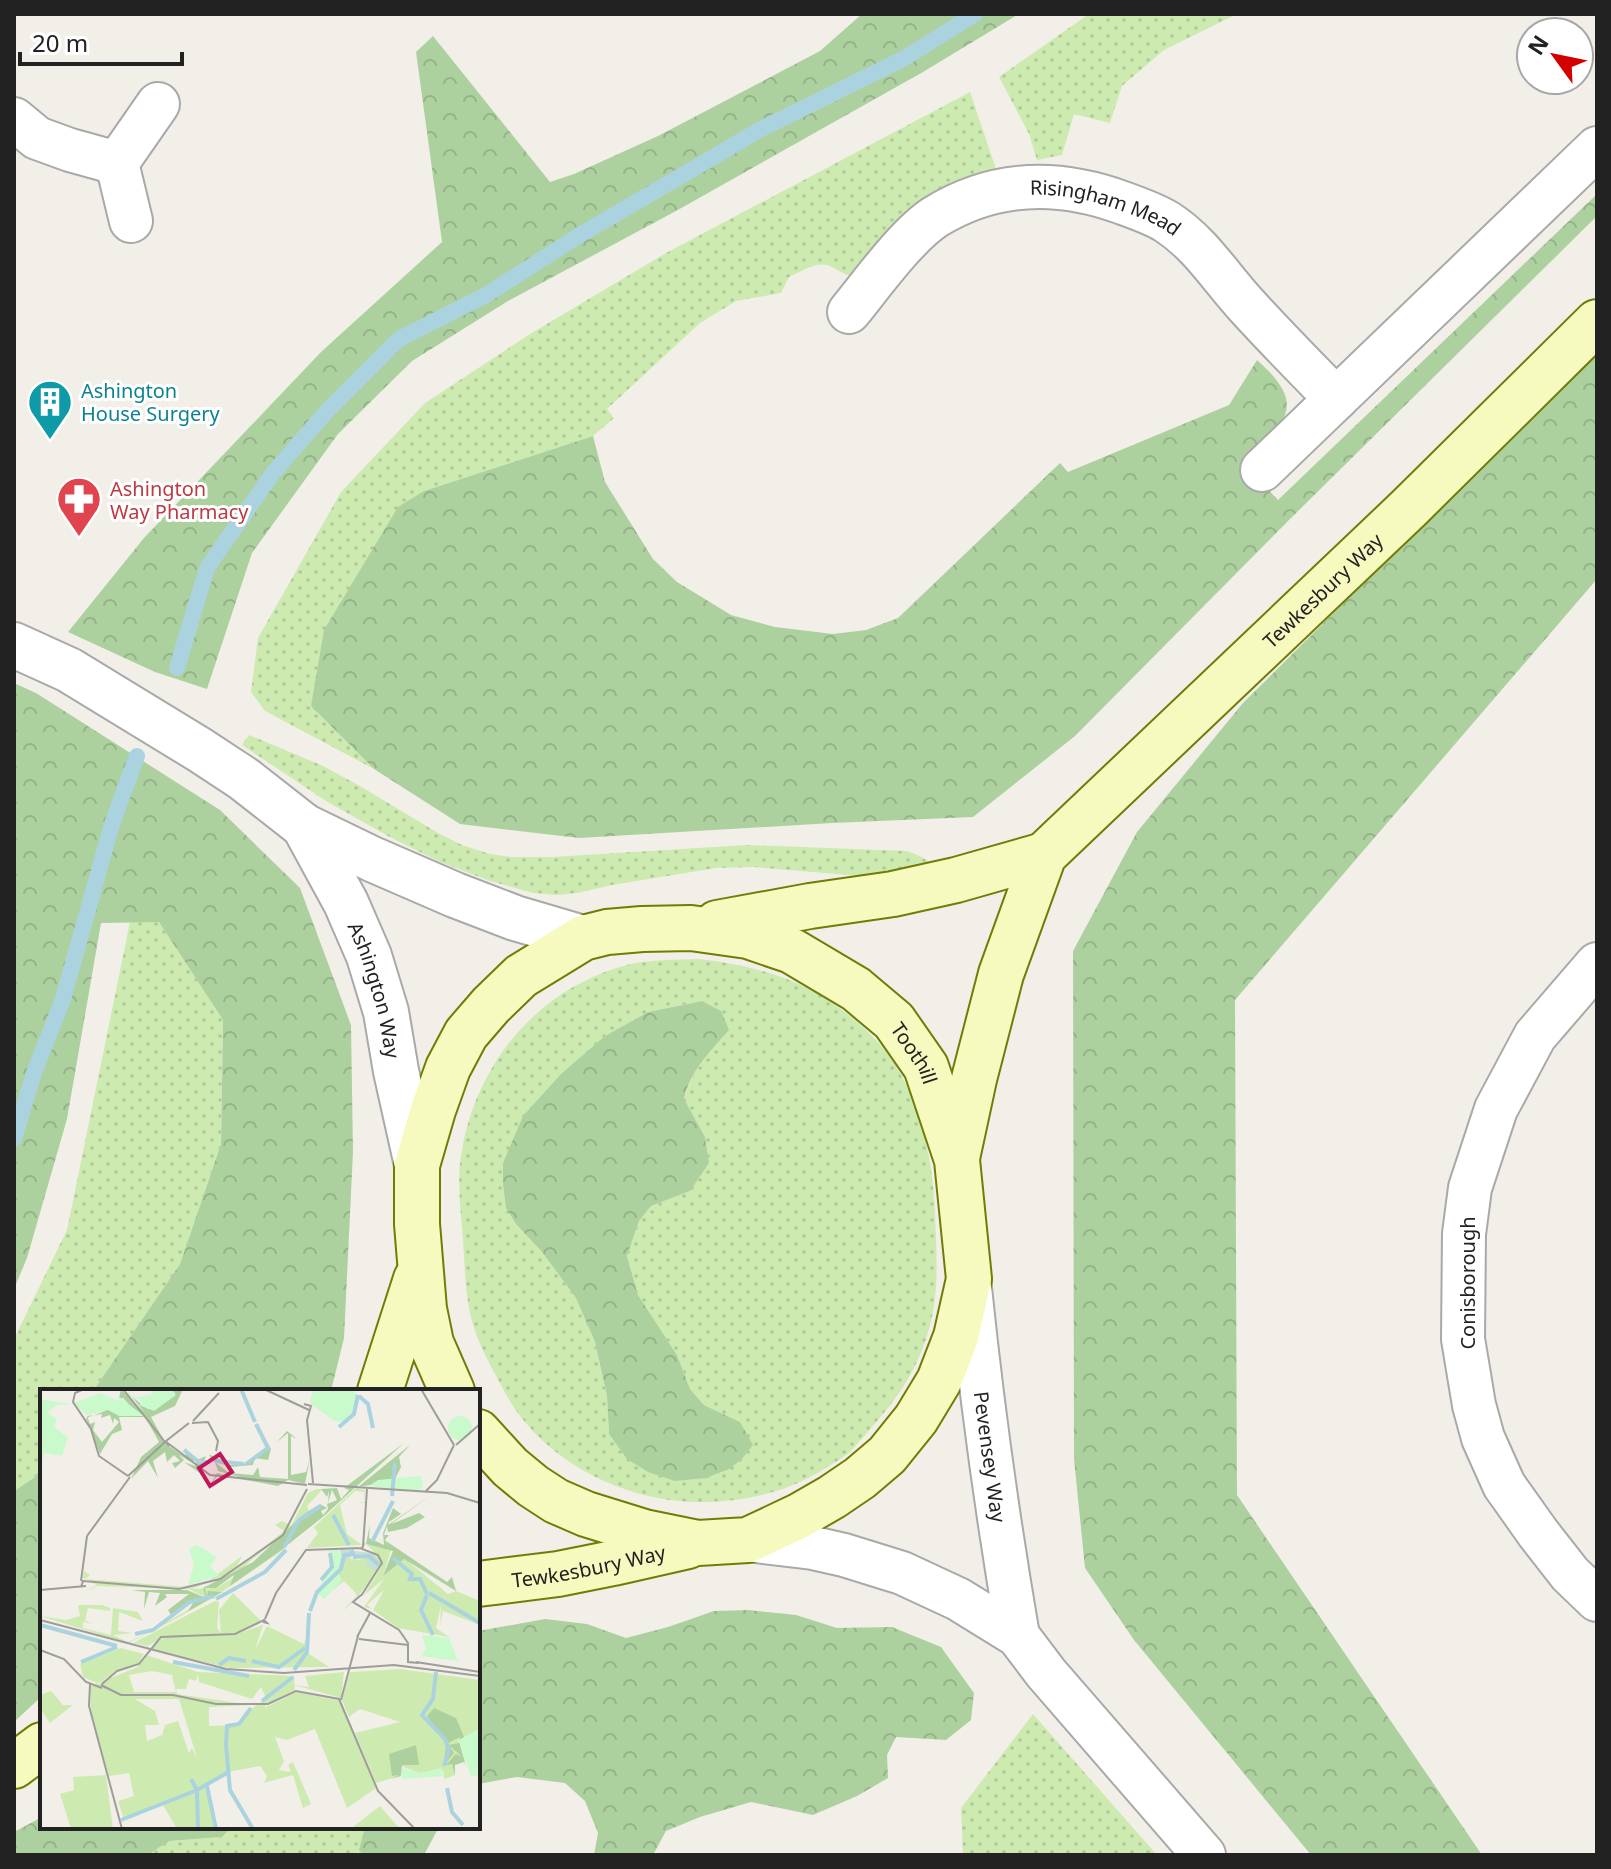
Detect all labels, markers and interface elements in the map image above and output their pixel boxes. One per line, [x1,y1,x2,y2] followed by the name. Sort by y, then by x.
[20,16,182,66] scale bar
[1515,16,1595,96] north arrow
[32,26,88,59] text: 20 m
[1520,29,1555,60] text: N
[1030,173,1187,241] street label: Risingham Mead
[81,377,221,427] place label: Ashington House Surgery
[26,378,74,441] building icon: Ashington House Surgery
[55,475,103,538] pharmacy icon: Ashington Way Pharmacy
[110,475,249,525] place label: Ashington Way Pharmacy
[1257,526,1389,654] street label: Tewkesbury Way
[342,918,407,1061] street label: Ashington Way
[885,1017,944,1087] street label: Toothill
[1454,1216,1481,1350] street label: Conisborough
[40,1389,480,1829] inset map
[968,1389,1013,1525] street label: Pevensey Way
[510,1538,669,1593] street label: Tewkesbury Way

